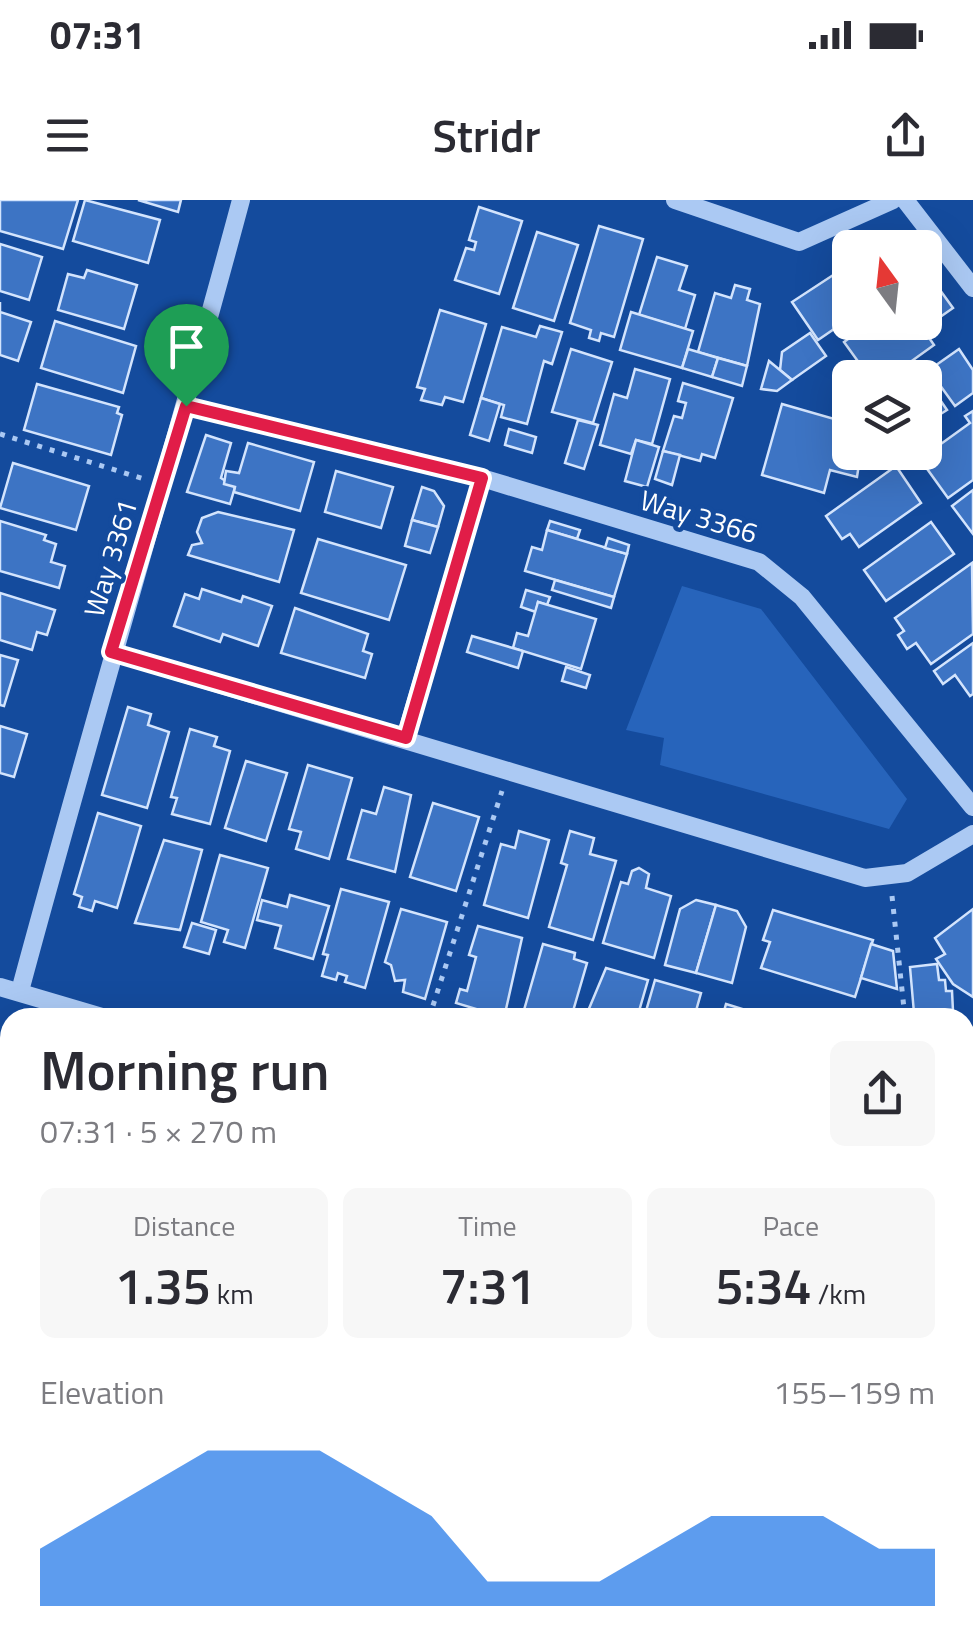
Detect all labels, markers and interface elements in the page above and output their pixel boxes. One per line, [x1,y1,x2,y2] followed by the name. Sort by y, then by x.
[50,6,145,64] text: 07:31
[433,101,540,169] text: Stridr
[40,108,95,163] icon: menu
[878,108,933,163] icon: share
[832,230,942,340] north arrow
[832,230,942,470] map controls
[144,304,229,407] pin
[159,319,214,374] icon: arrive
[832,360,942,470] button: layers
[635,478,763,554] street label: Way 3366
[72,494,148,622] street label: Way 3361
[40,1028,329,1111] text: Morning run
[830,1041,935,1146] button: share
[40,1107,277,1155] text: 07:31 · 5 × 270 m
[133,1204,235,1247] text: Distance
[458,1204,517,1247] text: Time
[762,1204,819,1247] text: Pace
[115,1247,211,1323] text: 1.35
[440,1247,535,1323] text: 7:31
[716,1247,812,1323] text: 5:34
[211,1272,254,1315] text: km
[812,1272,866,1315] text: /km
[40,1368,164,1416] text: Elevation
[773,1368,935,1416] text: 155–159 m

